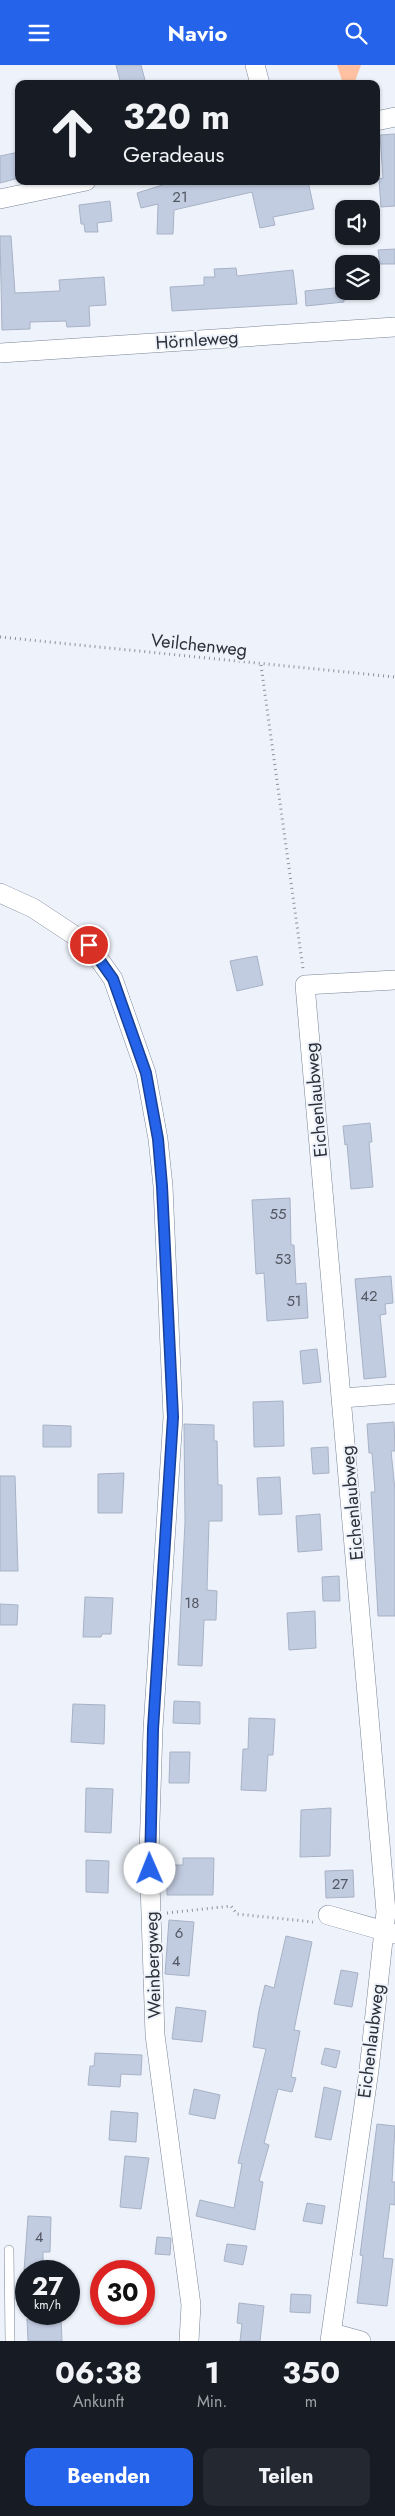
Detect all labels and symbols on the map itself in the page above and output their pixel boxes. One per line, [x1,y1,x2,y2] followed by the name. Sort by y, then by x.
[172,186,188,208] house number: 21
[155,324,239,356] street label: Hörnleweg
[150,627,248,663] street label: Veilchenweg
[68,924,110,966] pin
[298,1042,334,1158] street label: Eichenlaubweg
[270,1203,286,1225] house number: 55
[275,1248,291,1270] house number: 53
[360,1285,378,1307] house number: 42
[286,1290,302,1312] house number: 51
[334,1445,370,1561] street label: Eichenlaubweg
[185,1592,199,1614] house number: 18
[123,1842,175,1894] position arrow
[332,1873,348,1895] house number: 27
[138,1911,168,2019] street label: Weinbergweg
[175,1922,183,1944] house number: 6
[172,1950,181,1972] house number: 4
[351,1982,391,2100] street label: Eichenlaubweg
[35,2226,44,2248] house number: 4
[90,2260,155,2325] speed limit sign: 30

